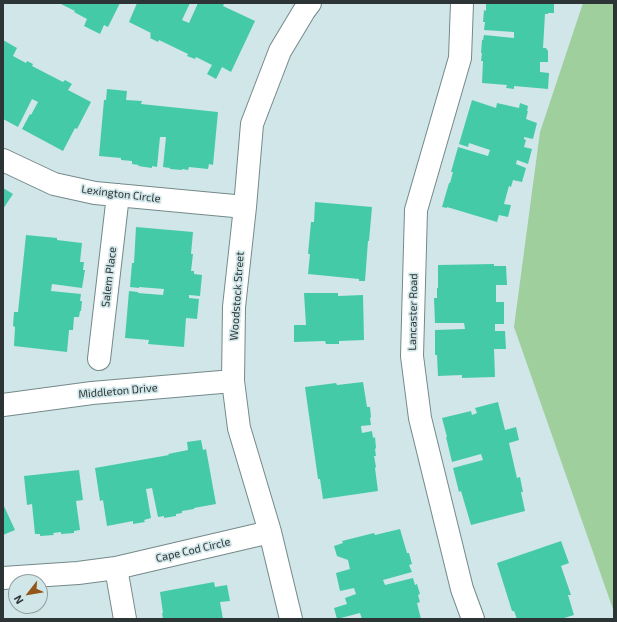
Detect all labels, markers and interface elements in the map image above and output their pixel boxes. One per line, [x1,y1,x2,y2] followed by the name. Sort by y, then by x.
[81,183,161,205] street label: Lexington Circle
[99,246,119,308] street label: Salem Place
[227,251,247,341] street label: Woodstock Street
[406,273,420,351] street label: Lancaster Road
[78,381,158,401] street label: Middleton Drive
[154,535,232,565] street label: Cape Cod Circle
[8,574,48,614] north arrow
[11,593,26,607] text: N

